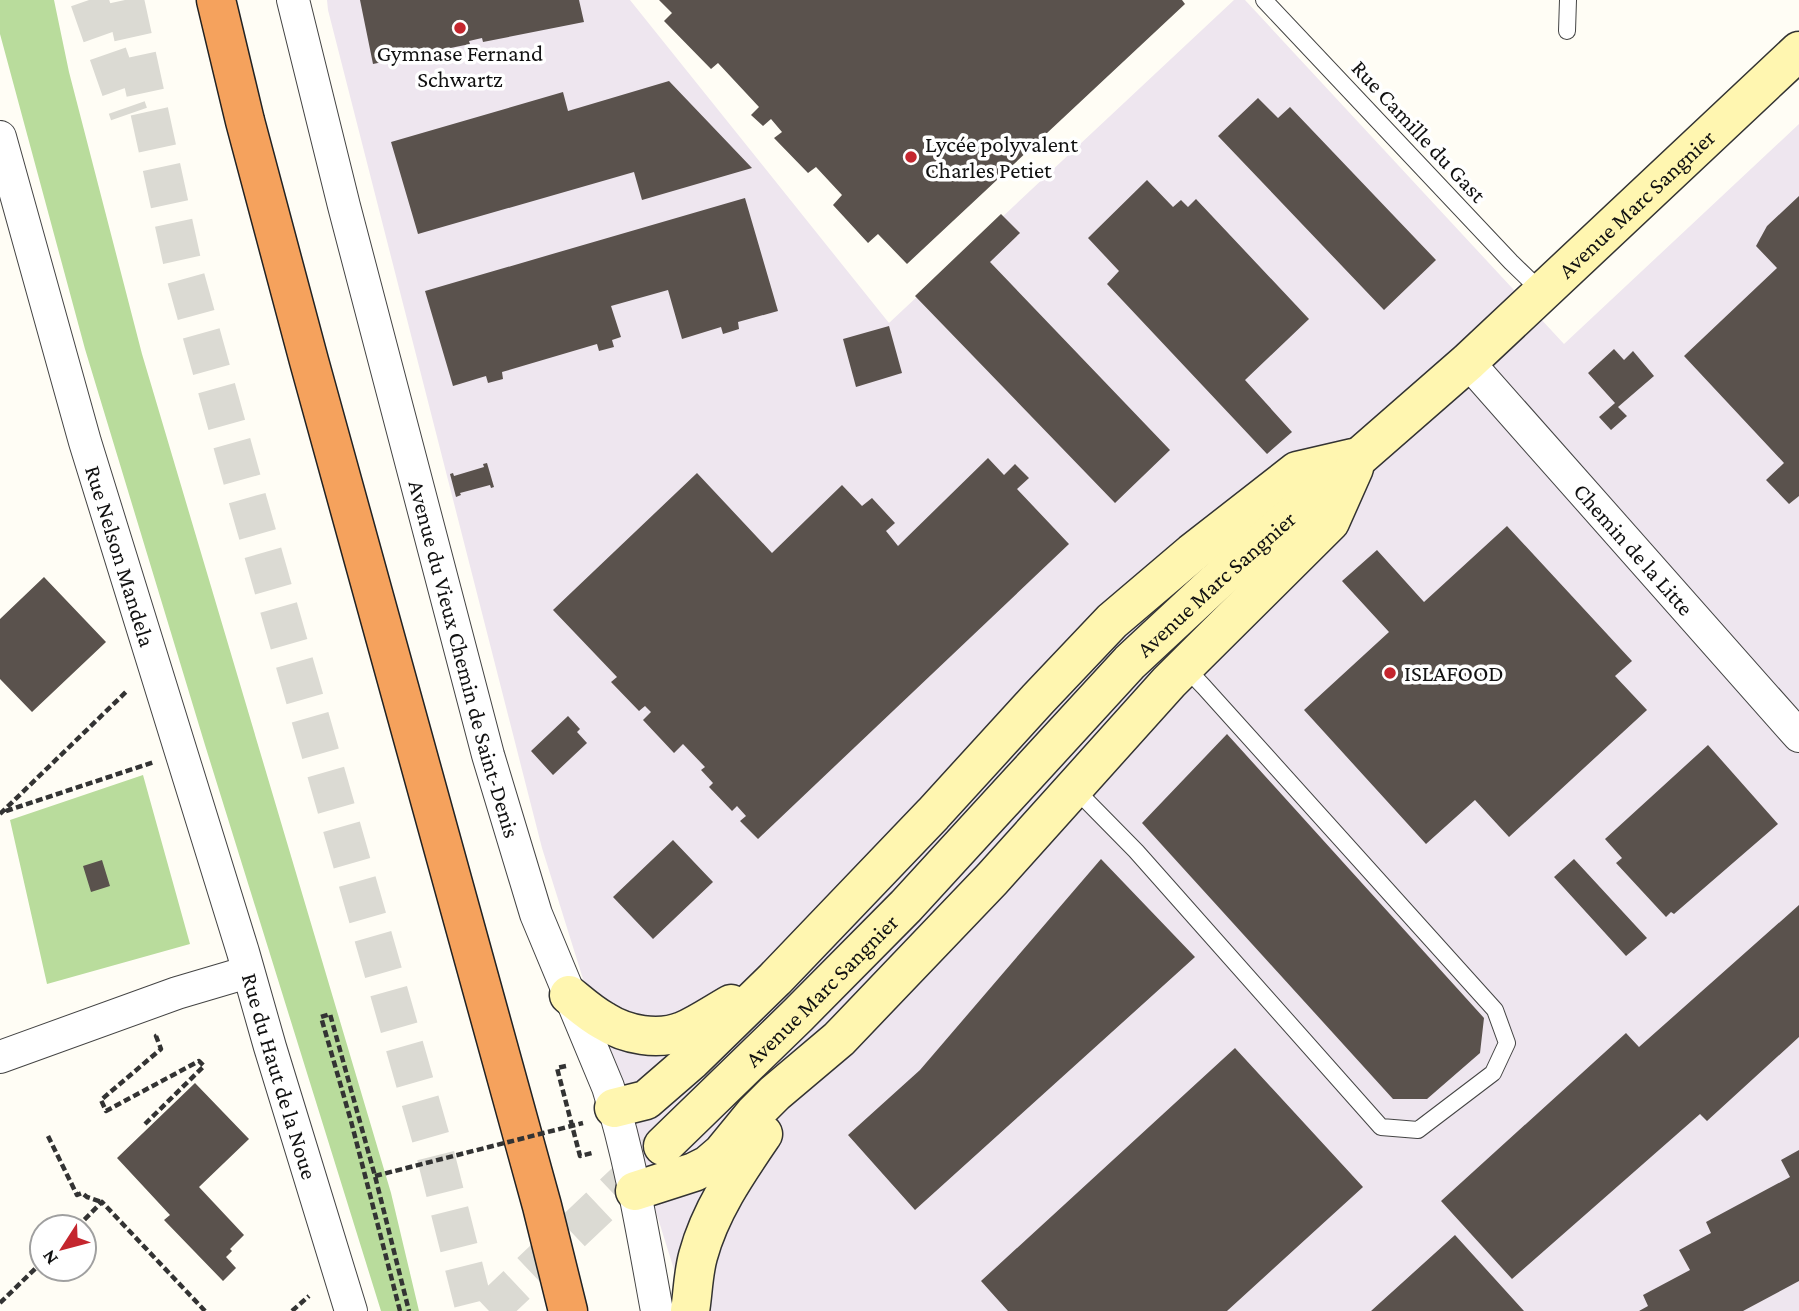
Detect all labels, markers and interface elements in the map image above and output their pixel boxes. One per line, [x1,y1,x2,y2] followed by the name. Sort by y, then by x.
[452,20,468,36] marker: Gymnase Fernand Schwartz
[377,40,543,92] place label: Gymnase Fernand Schwartz
[1347,55,1492,208] street label: Rue Camille du Gast
[1553,124,1720,283] street label: Avenue Marc Sangnier
[925,131,1078,183] place label: Lycée polyvalent Charles Petiet
[903,149,919,165] marker: Lycée polyvalent Charles Petiet
[80,462,161,650] street label: Rue Nelson Mandela
[404,478,525,841] street label: Avenue du Vieux Chemin de Saint-Denis
[1568,478,1699,621] street label: Chemin de la Litte
[1131,506,1301,662] street label: Avenue Marc Sangnier
[1404,660,1504,686] place label: ISLAFOOD
[1382,665,1398,681] marker: ISLAFOOD
[740,909,903,1072] street label: Avenue Marc Sangnier
[237,970,323,1182] street label: Rue du Haut de la Noue
[28,1213,98,1283] north arrow
[37,1246,62,1269] text: N

